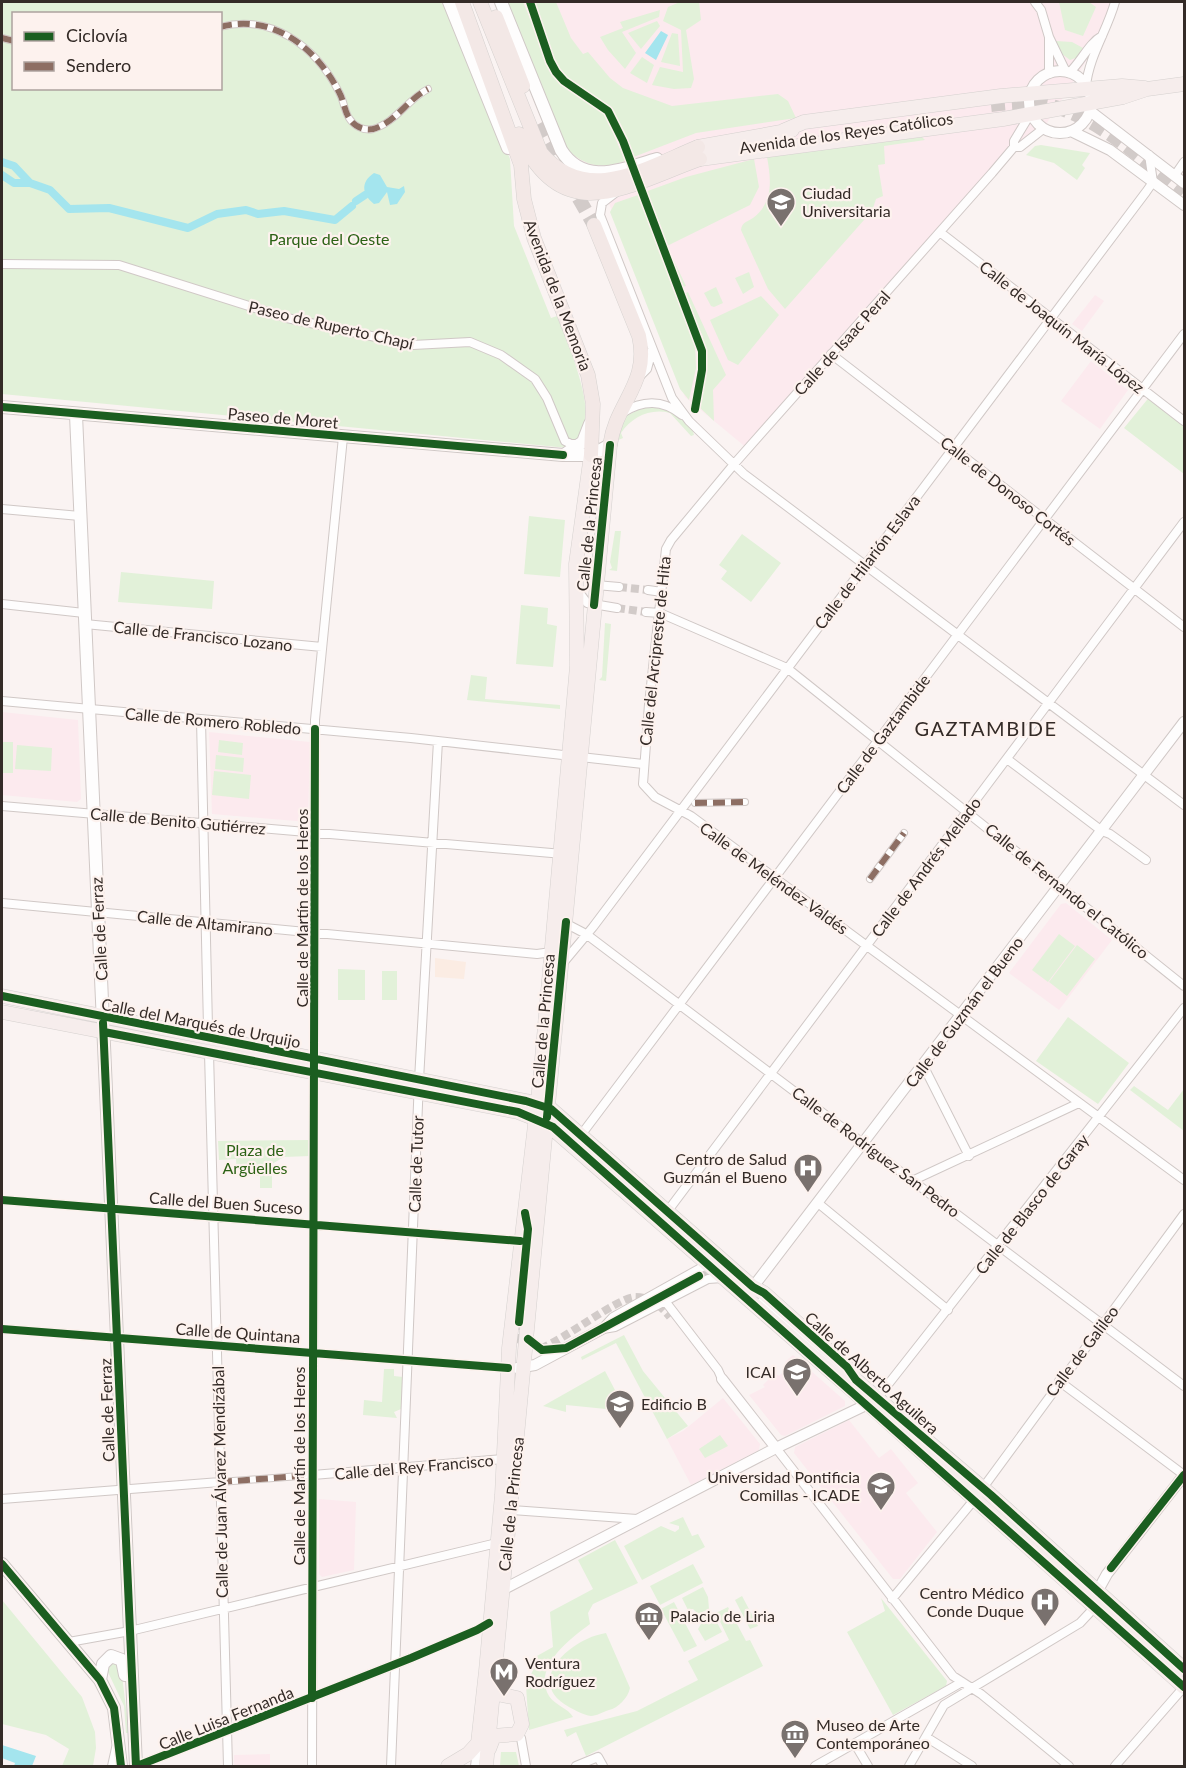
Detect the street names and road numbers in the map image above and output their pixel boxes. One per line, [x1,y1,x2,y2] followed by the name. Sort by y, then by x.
[738,108,954,157] street label: Avenida de los Reyes Católicos
[521,216,596,373] street label: Avenida de la Memoria
[976,256,1148,397] street label: Calle de Joaquín María López
[790,286,894,399] street label: Calle de Isaac Peral
[247,296,416,353] street label: Paseo de Ruperto Chapí
[227,403,339,432] street label: Paseo de Moret
[937,432,1080,549] street label: Calle de Donoso Cortés
[572,456,605,592] street label: Calle de la Princesa
[810,491,923,633] street label: Calle de Hilarión Eslava
[635,555,674,747] street label: Calle del Arcipreste de Hita
[113,617,294,654] street label: Calle de Francisco Lozano
[832,670,934,797] street label: Calle de Gaztambide
[124,703,302,738] street label: Calle de Romero Robledo
[867,793,984,940] street label: Calle de Andrés Mellado
[89,803,267,838] street label: Calle de Benito Gutiérrez
[292,809,311,1007] street label: Calle de Martín de los Heros
[697,818,852,938] street label: Calle de Meléndez Valdés
[982,819,1153,962] street label: Calle de Fernando el Católico
[86,877,111,981] street label: Calle de Ferraz
[136,906,274,939] street label: Calle de Altamirano
[901,933,1027,1091] street label: Calle de Guzmán el Bueno
[527,953,558,1089] street label: Calle de la Princesa
[100,994,302,1051] street label: Calle del Marqués de Urquijo
[789,1082,964,1221] street label: Calle de Rodríguez San Pedro
[404,1115,427,1213] street label: Calle de Tutor
[971,1129,1093,1278] street label: Calle de Blasco de Garay
[149,1188,303,1217] street label: Calle del Buen Suceso
[1041,1302,1122,1400] street label: Calle de Galileo
[801,1307,943,1438] street label: Calle de Alberto Aguilera
[175,1319,301,1346] street label: Calle de Quintana
[95,1358,118,1462] street label: Calle de Ferraz
[208,1366,231,1598] street label: Calle de Juan Álvarez Mendizábal
[289,1367,308,1565] street label: Calle de Martín de los Heros
[494,1436,527,1572] street label: Calle de la Princesa
[334,1450,494,1483] street label: Calle del Rey Francisco
[156,1682,296,1753] street label: Calle Luisa Fernanda

